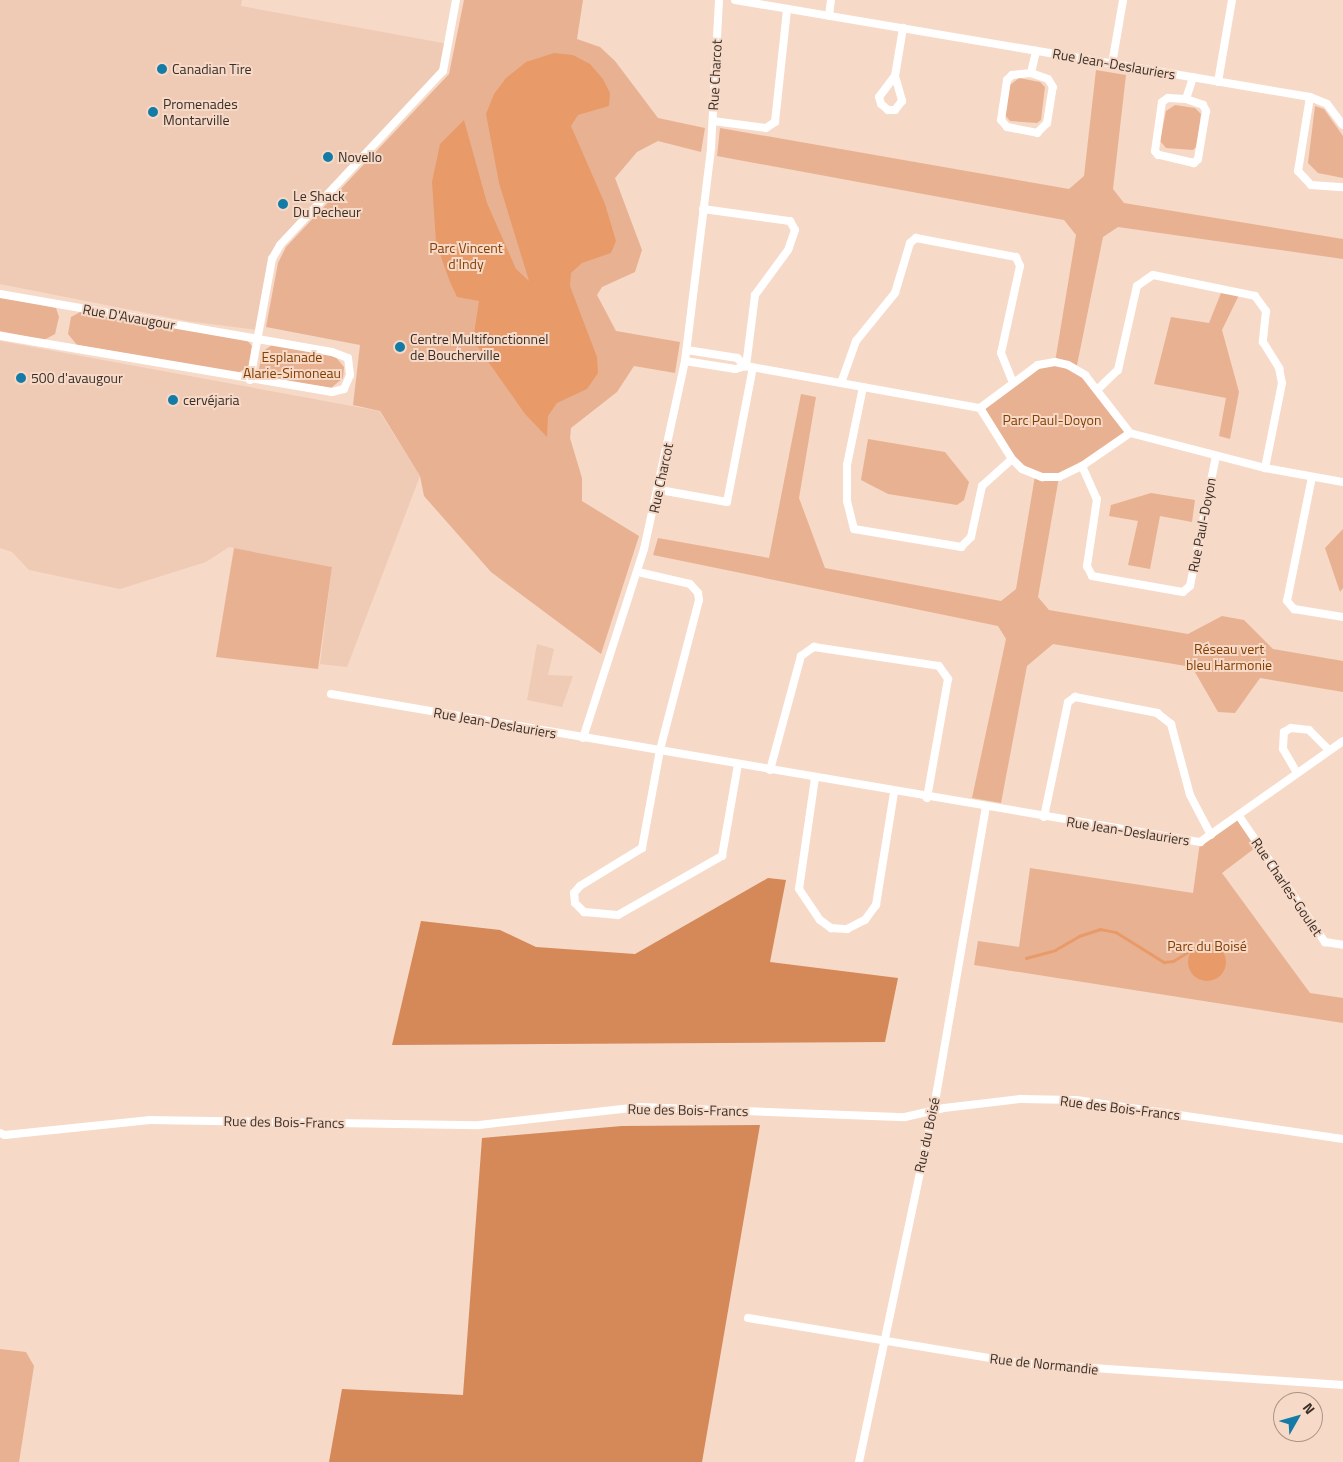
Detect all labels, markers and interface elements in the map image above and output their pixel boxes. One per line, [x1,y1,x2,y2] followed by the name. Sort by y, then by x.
[705,39,725,111] street label: Rue Charcot
[1051,45,1177,83] street label: Rue Jean-Deslauriers
[172,61,251,77] place label: Canadian Tire
[156,63,168,75] marker: Canadian Tire
[163,96,238,128] place label: Promenades Montarville
[147,106,159,118] marker: Promenades Montarville
[338,149,382,165] place label: Novello
[322,151,334,163] marker: Novello
[293,188,361,220] place label: Le Shack Du Pecheur
[277,198,289,210] marker: Le Shack Du Pecheur
[429,240,503,272] park label: Parc Vincent d'Indy
[81,301,177,333] street label: Rue D'Avaugour
[410,331,548,364] place label: Centre Multifonctionnel de Boucherville
[394,341,406,353] marker: Centre Multifonctionnel de Boucherville
[243,349,341,382] park label: Esplanade Alarie-Simoneau
[31,370,123,386] place label: 500 d'avaugour
[15,372,27,384] marker: 500 d'avaugour
[183,392,240,408] place label: cervéjaria
[167,394,179,406] marker: cervéjaria
[1002,412,1102,428] park label: Parc Paul-Doyon
[645,441,677,515] street label: Rue Charcot
[1185,476,1219,574] street label: Rue Paul-Doyon
[1186,641,1272,674] park label: Réseau vert bleu Harmonie
[432,704,558,742] street label: Rue Jean-Deslauriers
[1065,813,1191,849] street label: Rue Jean-Deslauriers
[1248,835,1326,939] street label: Rue Charles-Goulet
[1167,938,1247,954] park label: Parc du Boisé
[1059,1092,1181,1124] street label: Rue des Bois-Francs
[911,1096,943,1174] street label: Rue du Boisé
[627,1101,749,1119] street label: Rue des Bois-Francs
[223,1113,345,1131] street label: Rue des Bois-Francs
[989,1350,1099,1378] street label: Rue de Normandie
[1273,1392,1323,1442] north arrow
[1298,1398,1321,1418] text: N

